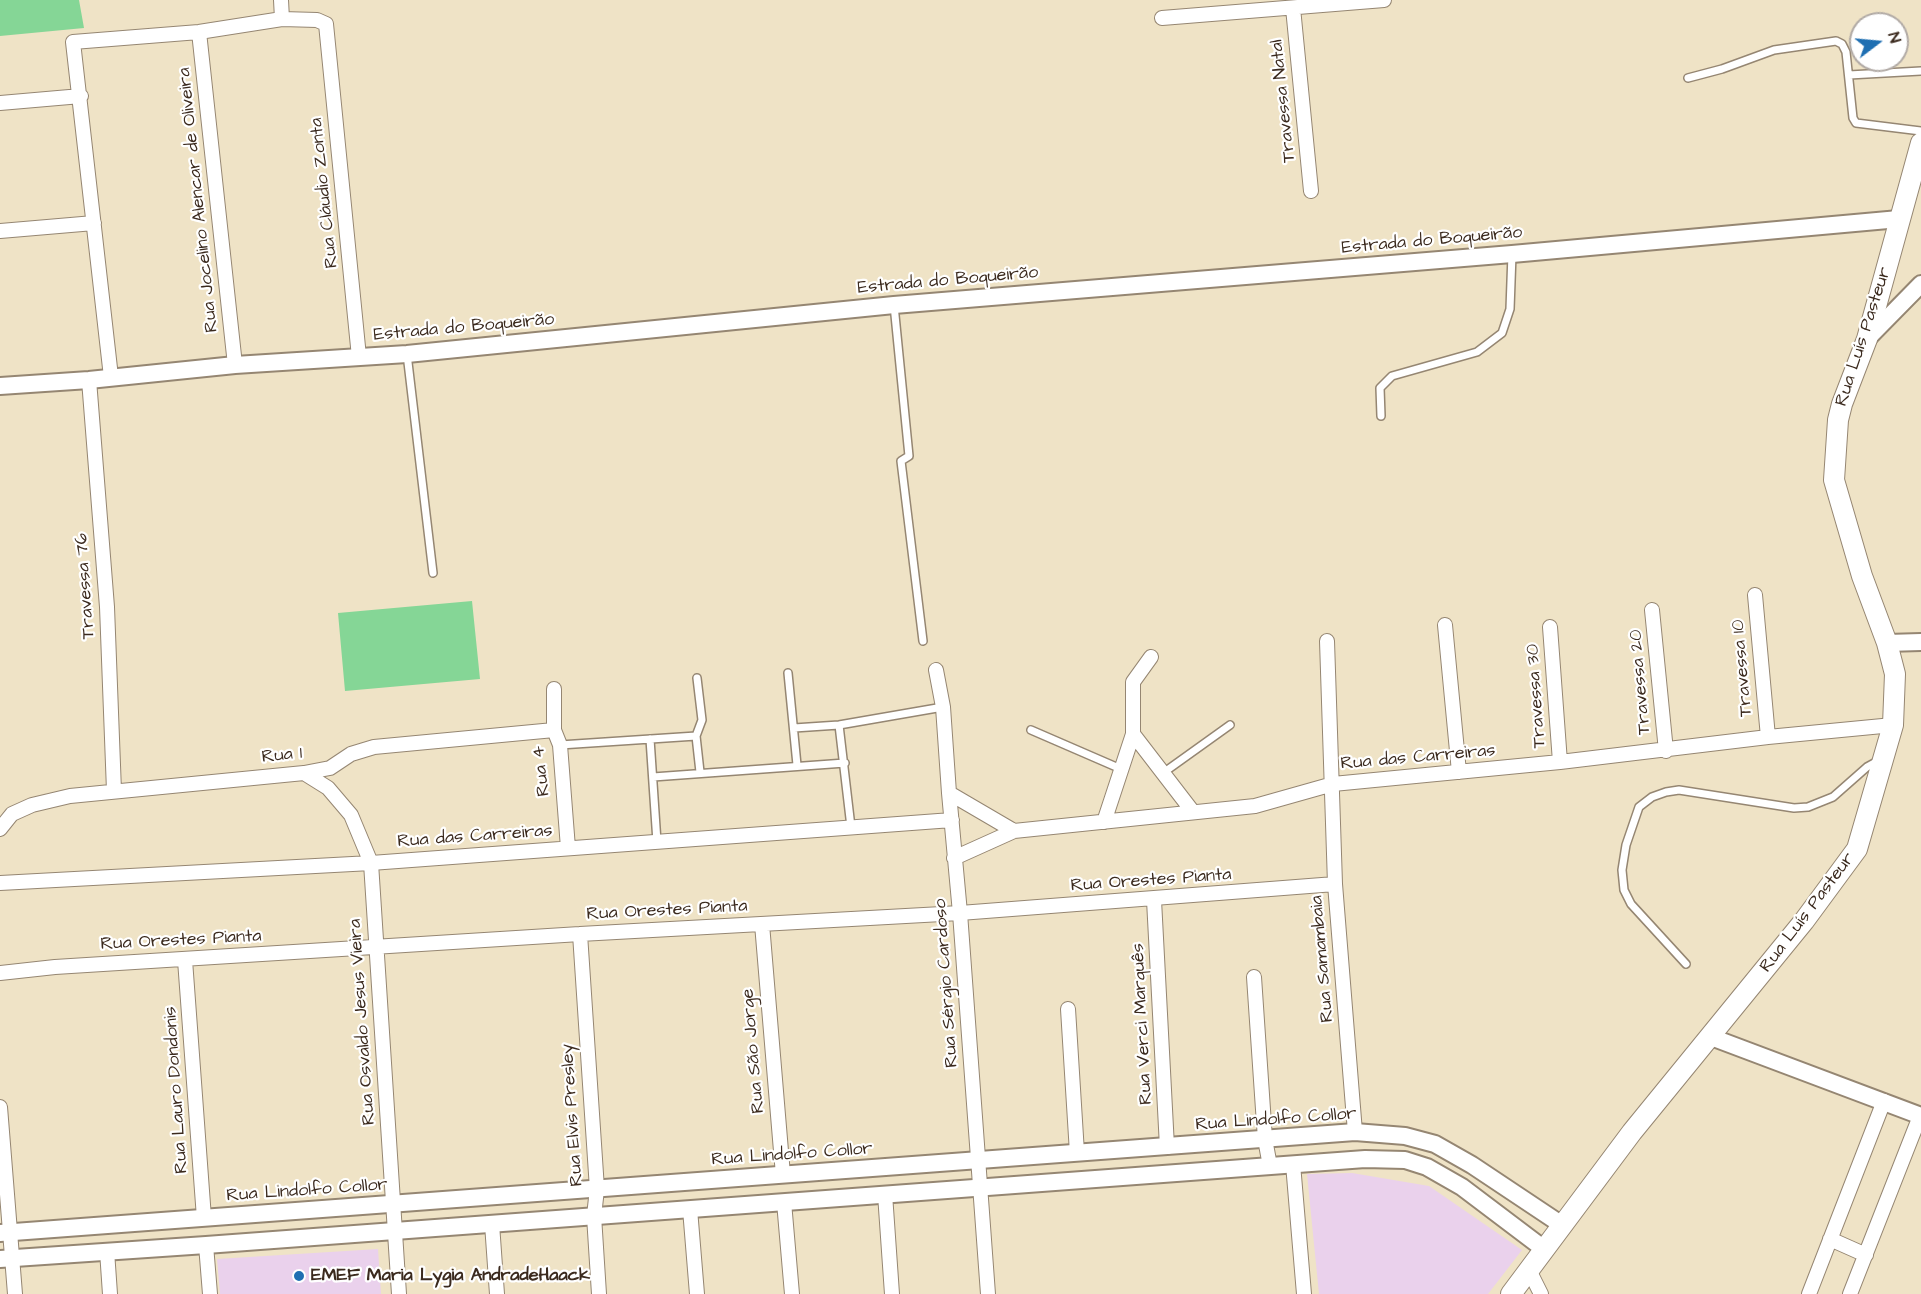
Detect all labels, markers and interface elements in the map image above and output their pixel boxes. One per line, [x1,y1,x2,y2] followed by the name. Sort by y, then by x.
[1849,12,1909,72] north arrow
[1882,30,1906,45] text: N
[1267,38,1301,164] street label: Travessa Natal
[174,66,224,334] street label: Rua Jocelino Alencar de Oliveira
[306,117,344,269] street label: Rua Cláudio Zonta
[1341,222,1523,260] street label: Estrada do Boqueirão
[857,262,1039,300] street label: Estrada do Boqueirão
[1831,265,1897,409] street label: Rua Luís Pasteur
[373,309,555,347] street label: Estrada do Boqueirão
[72,532,100,640] street label: Travessa 76
[1728,619,1758,717] street label: Travessa 10
[1626,629,1656,735] street label: Travessa 20
[1523,643,1551,749] street label: Travessa 30
[1340,740,1496,776] street label: Rua das Carreiras
[261,743,303,769] street label: Rua 1
[528,745,556,797] street label: Rua 4
[397,821,553,853] street label: Rua das Carreiras
[1756,849,1860,977] street label: Rua Luís Pasteur
[1070,865,1232,897] street label: Rua Orestes Pianta
[1307,895,1339,1023] street label: Rua Samambaia
[586,896,748,926] street label: Rua Orestes Pianta
[930,898,964,1068] street label: Rua Sérgio Cardoso
[345,918,381,1126] street label: Rua Osvaldo Jesus Vieira
[100,926,262,956] street label: Rua Orestes Pianta
[1128,943,1158,1105] street label: Rua Verci Marquês
[738,988,770,1114] street label: Rua São Jorge
[160,1006,194,1174] street label: Rua Lauro Dondonis
[557,1043,589,1187] street label: Rua Elvis Presley
[1195,1104,1357,1136] street label: Rua Lindolfo Collor
[711,1139,873,1171] street label: Rua Lindolfo Collor
[226,1175,388,1207] street label: Rua Lindolfo Collor
[311,1265,590,1287] place label: EMEF Maria Lygia AndradeHaack
[292,1269,306,1283] marker: EMEF Maria Lygia AndradeHaack

